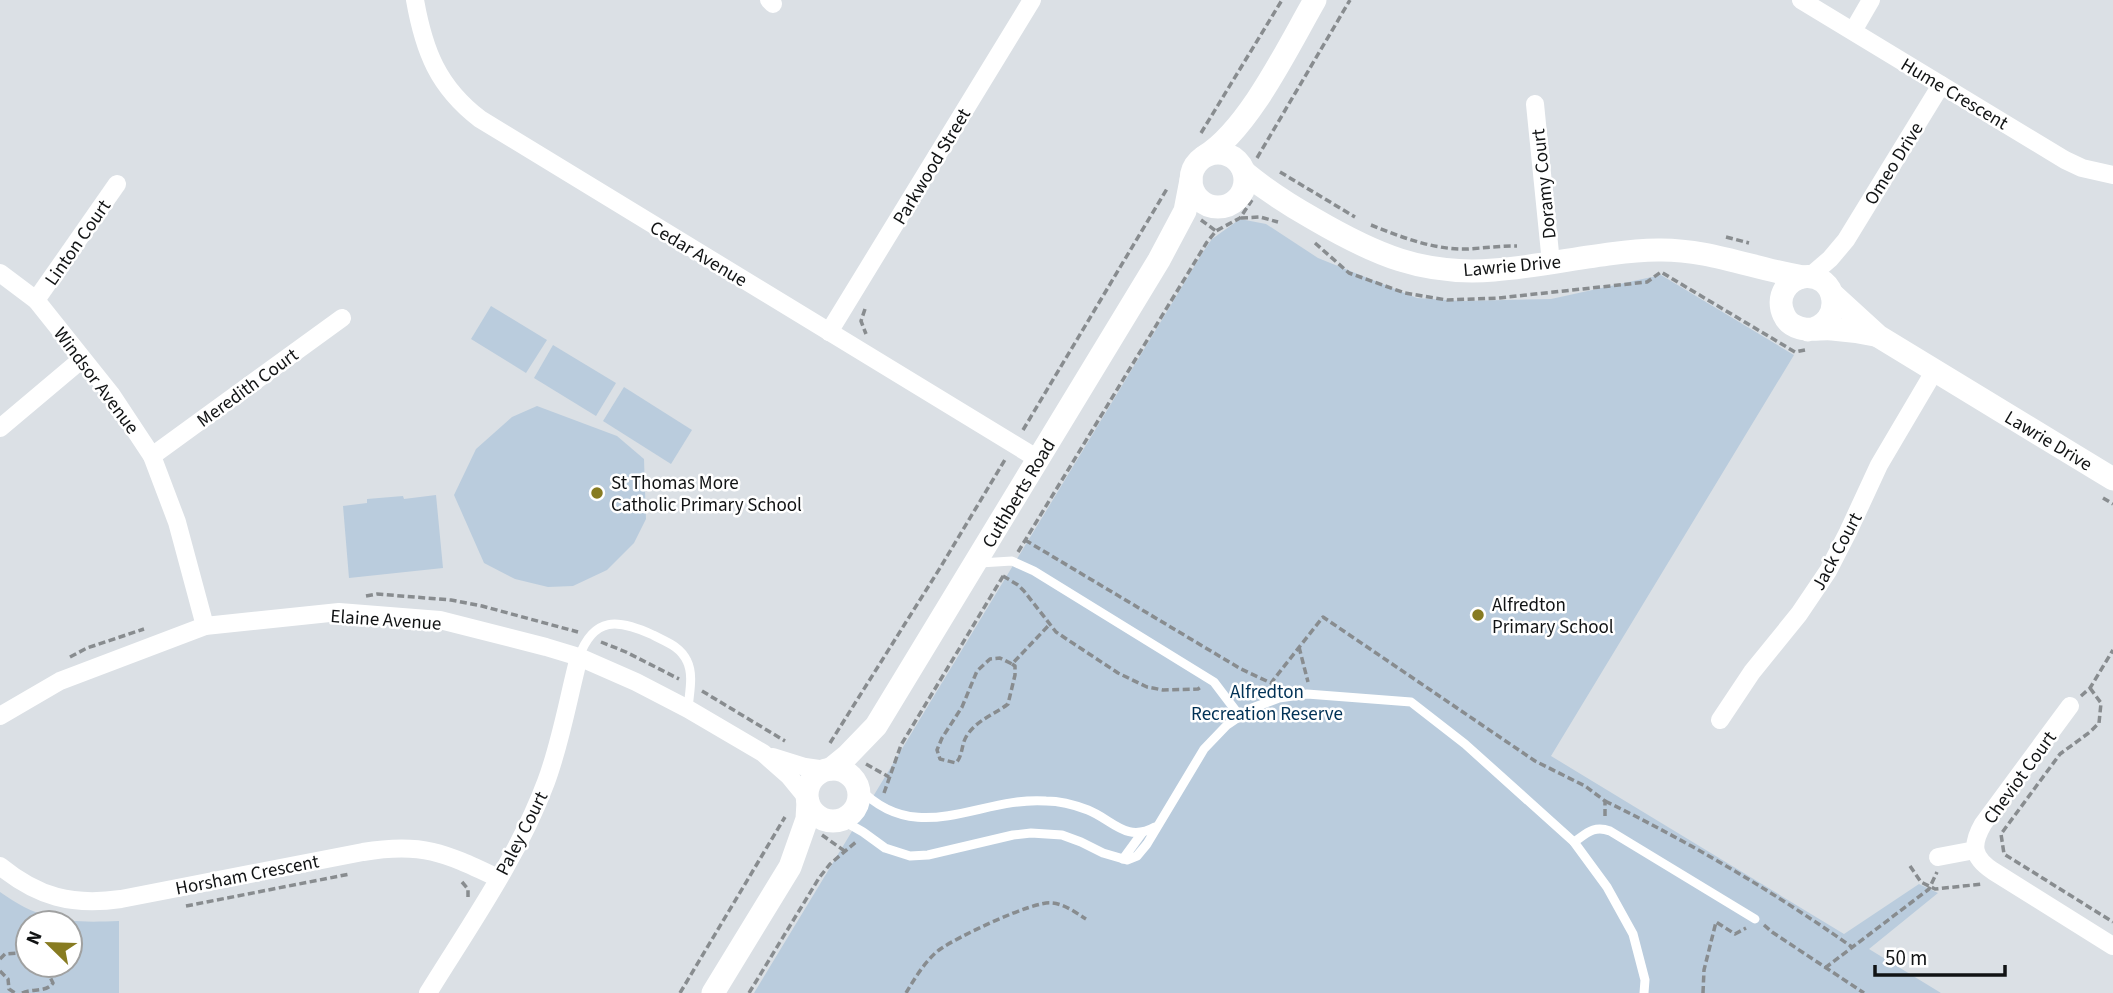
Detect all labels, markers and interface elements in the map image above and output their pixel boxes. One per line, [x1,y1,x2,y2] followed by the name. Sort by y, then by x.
[1895,52,2013,137] street label: Hume Crescent
[887,103,978,230] street label: Parkwood Street
[1858,117,1930,210] street label: Omeo Drive
[1525,127,1564,240] street label: Doramy Court
[39,194,118,291] street label: Linton Court
[644,215,752,294] street label: Cedar Avenue
[1462,249,1562,284] street label: Lawrie Drive
[47,322,145,440] street label: Windsor Avenue
[192,342,305,434] street label: Meredith Court
[1999,404,2097,478] street label: Lawrie Drive
[976,434,1063,553] street label: Cuthberts Road
[611,470,802,519] place label: St Thomas More Catholic Primary School
[589,485,605,501] marker: St Thomas More Catholic Primary School
[1805,507,1869,596] street label: Jack Court
[1492,592,1614,641] place label: Alfredton Primary School
[329,603,442,638] street label: Elaine Avenue
[1470,607,1486,623] marker: Alfredton Primary School
[1191,679,1343,728] park label: Alfredton Recreation Reserve
[1977,725,2063,830] street label: Cheviot Court
[490,786,555,880] street label: Paley Court
[173,848,322,903] street label: Horsham Crescent
[14,909,84,979] north arrow
[20,927,50,949] text: N
[1875,934,2004,978] scale bar
[1885,943,1927,973] text: 50 m

